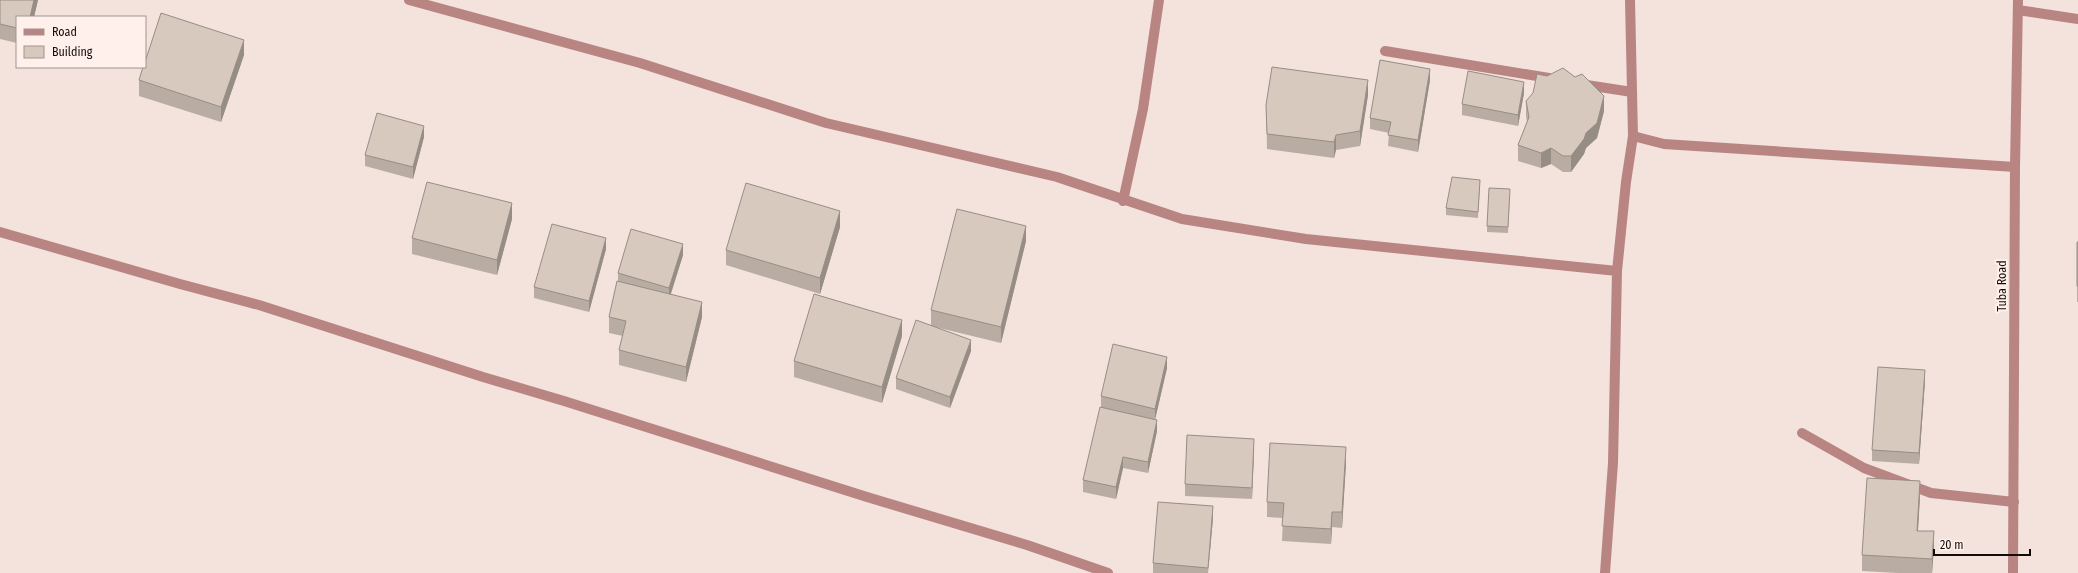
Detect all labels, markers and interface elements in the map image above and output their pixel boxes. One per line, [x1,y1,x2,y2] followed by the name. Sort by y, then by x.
[16,16,146,68] legend
[52,25,77,39] text: Road
[52,45,93,59] text: Building
[1995,260,2009,312] street label: Tuba Road
[1934,531,2030,557] scale bar
[1940,538,1964,552] text: 20 m

